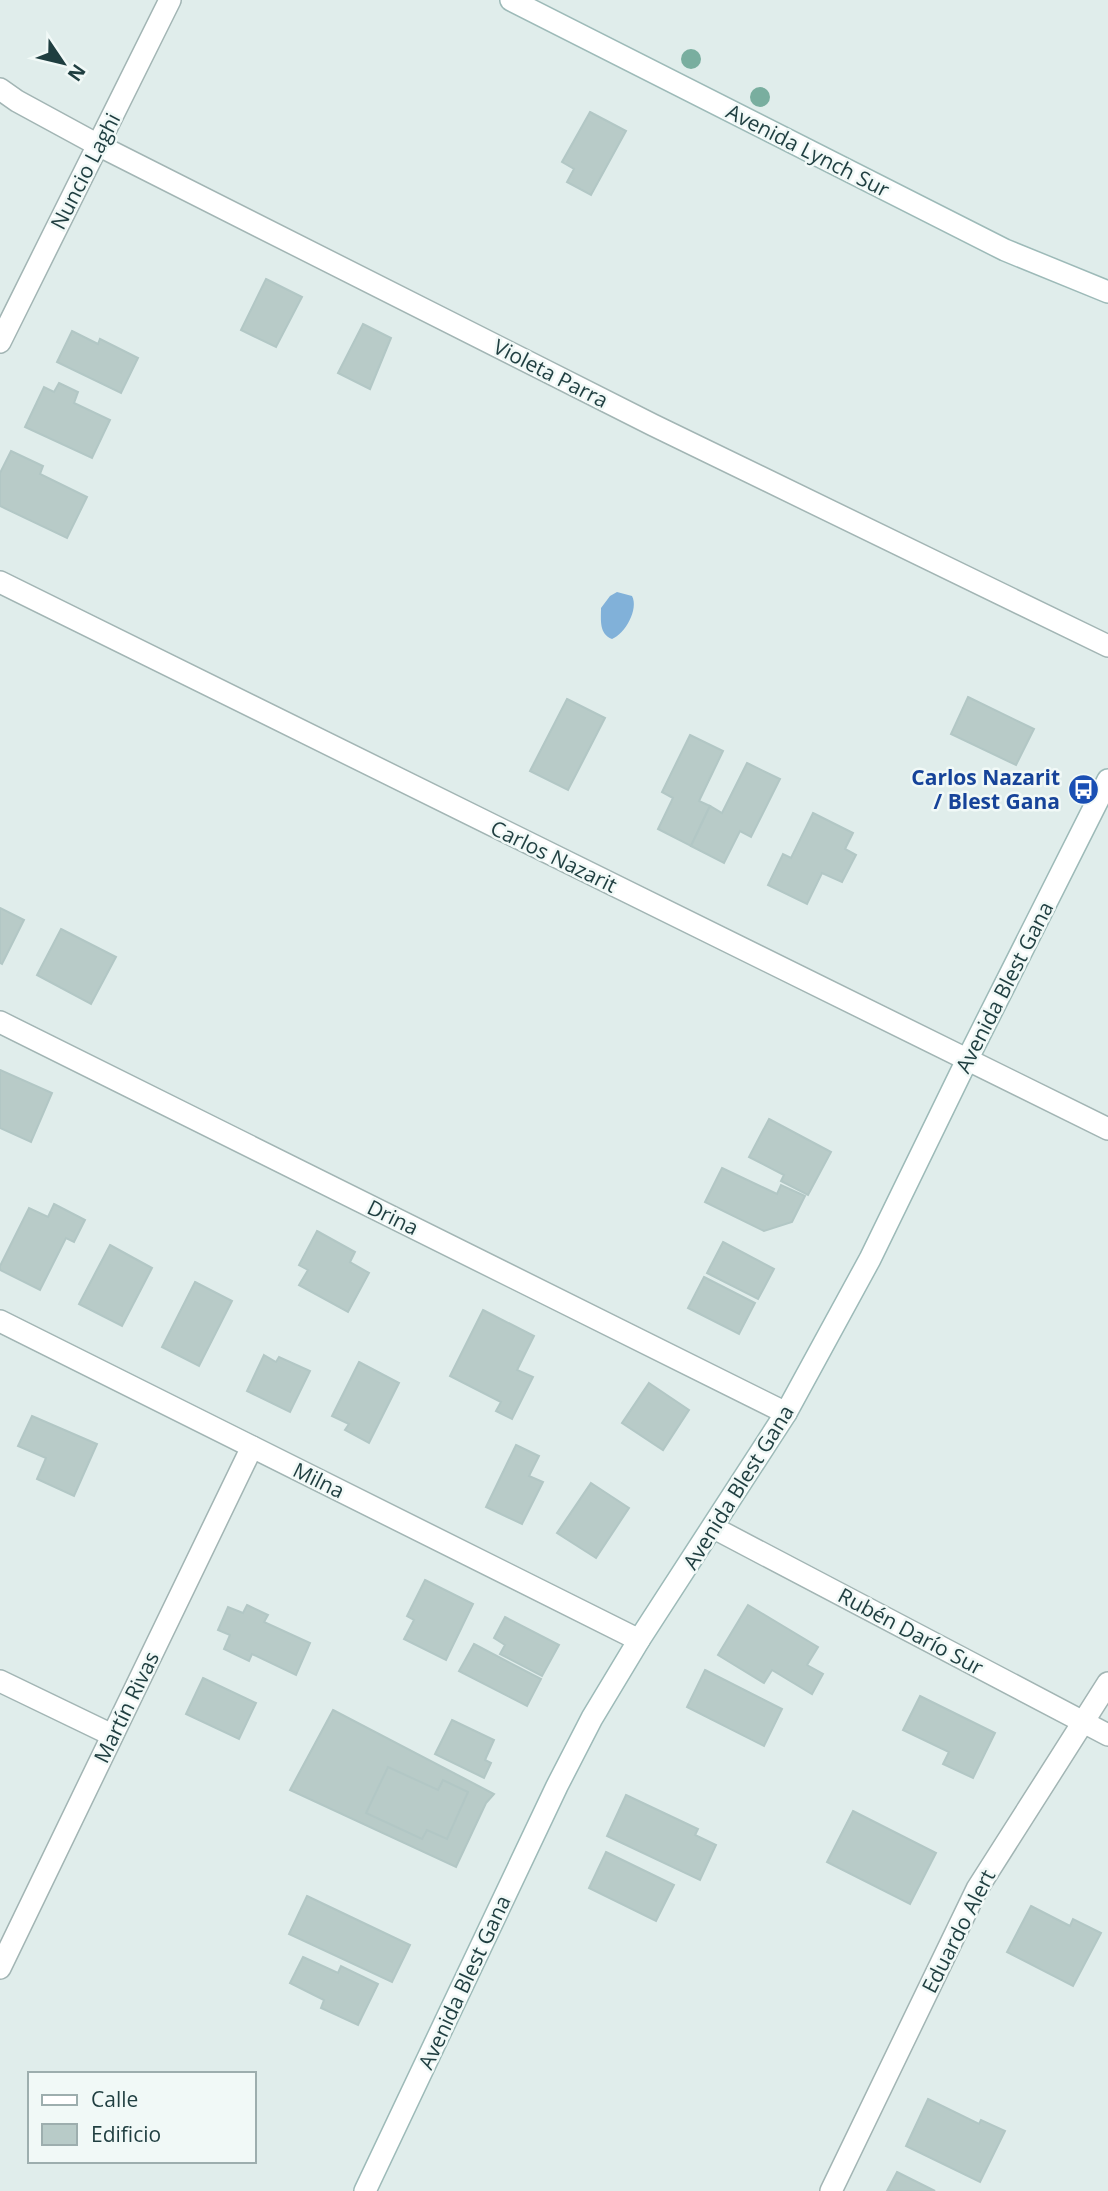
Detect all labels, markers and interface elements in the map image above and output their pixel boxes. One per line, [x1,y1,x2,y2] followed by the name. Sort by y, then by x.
[28,28,98,98] north arrow
[62,59,92,87] text: N
[722,97,895,203] street label: Avenida Lynch Sur
[44,108,126,234] street label: Nuncio Laghi
[489,332,613,414] street label: Violeta Parra
[911,763,1060,815] place label: Carlos Nazarit / Blest Gana
[1066,772,1100,806] bus stop icon: Carlos Nazarit / Blest Gana
[486,813,622,899] street label: Carlos Nazarit
[949,897,1059,1077] street label: Avenida Blest Gana
[363,1193,423,1241] street label: Drina
[676,1400,800,1574] street label: Avenida Blest Gana
[289,1456,349,1504] street label: Milna
[833,1581,989,1681] street label: Rubén Darío Sur
[87,1647,165,1767] street label: Martín Rivas
[915,1864,1001,1998] street label: Eduardo Alert
[411,1891,517,2073] street label: Avenida Blest Gana
[28,2072,256,2163] legend
[91,2085,138,2113] text: Calle
[91,2120,161,2148] text: Edificio

